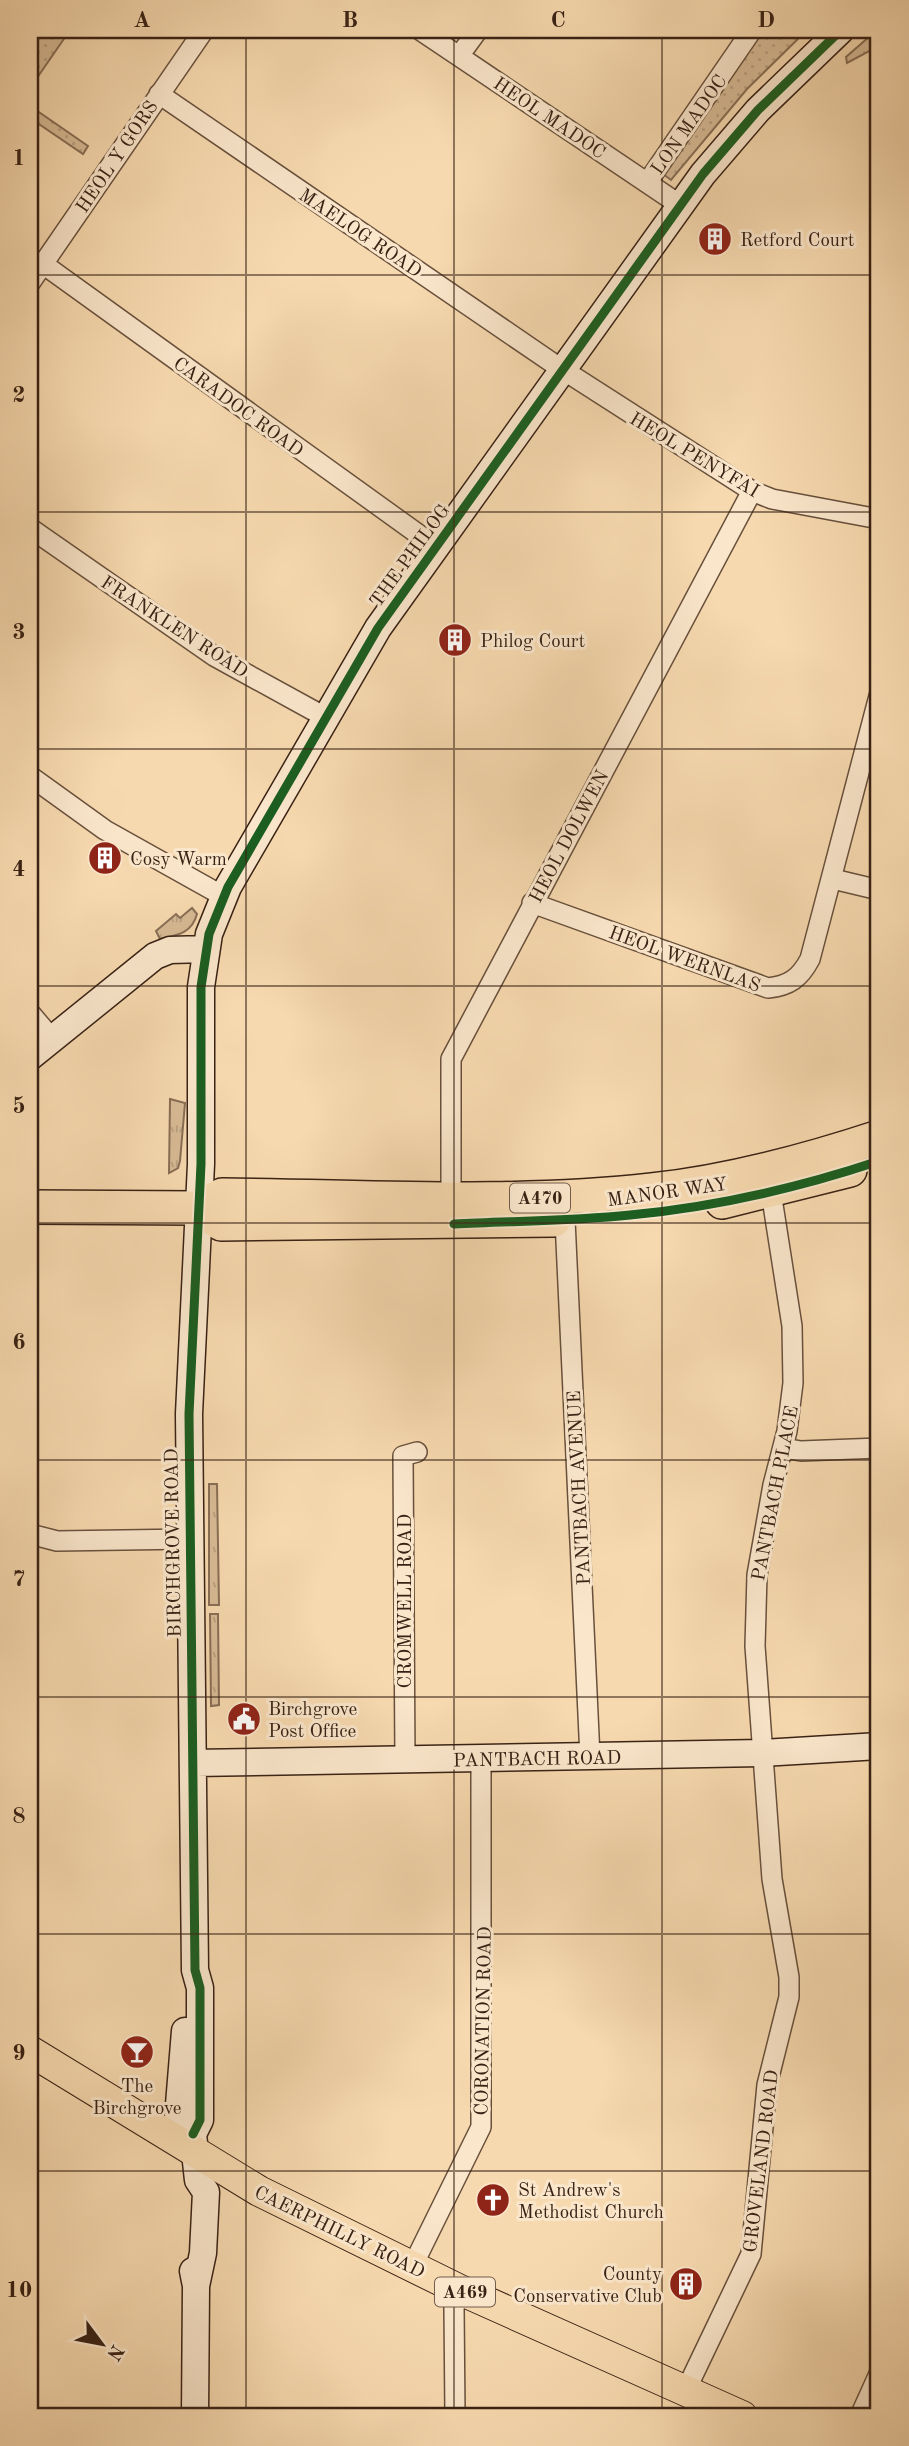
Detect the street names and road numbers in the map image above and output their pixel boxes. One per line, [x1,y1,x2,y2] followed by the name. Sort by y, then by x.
[649,72,731,179] street label: LON MADOC
[489,75,608,164] street label: HEOL MADOC
[74,98,163,217] street label: HEOL Y GORS
[295,186,424,282] street label: MAELOG ROAD
[169,355,306,461] street label: CARADOC ROAD
[626,410,762,502] street label: HEOL PENYFAI
[367,501,455,611] street label: THE PHILOG
[97,574,250,683] street label: FRANKLEN ROAD
[527,767,613,907] street label: HEOL DOLWEN
[606,924,763,997] street label: HEOL WERNLAS
[606,1176,729,1211] street label: MANOR WAY
[510,1184,570,1212] road number: A470
[566,1390,595,1586] street label: PANTBACH AVENUE
[750,1404,803,1583] street label: PANTBACH PLACE
[163,1448,186,1638] street label: BIRCHGROVE ROAD
[397,1514,416,1688] street label: CROMWELL ROAD
[453,1750,621,1771] street label: PANTBACH ROAD
[473,1926,496,2116] street label: CORONATION ROAD
[742,2069,783,2254] street label: GROVELAND ROAD
[251,2184,427,2283] street label: CAERPHILLY ROAD
[435,2278,495,2306] road number: A469

